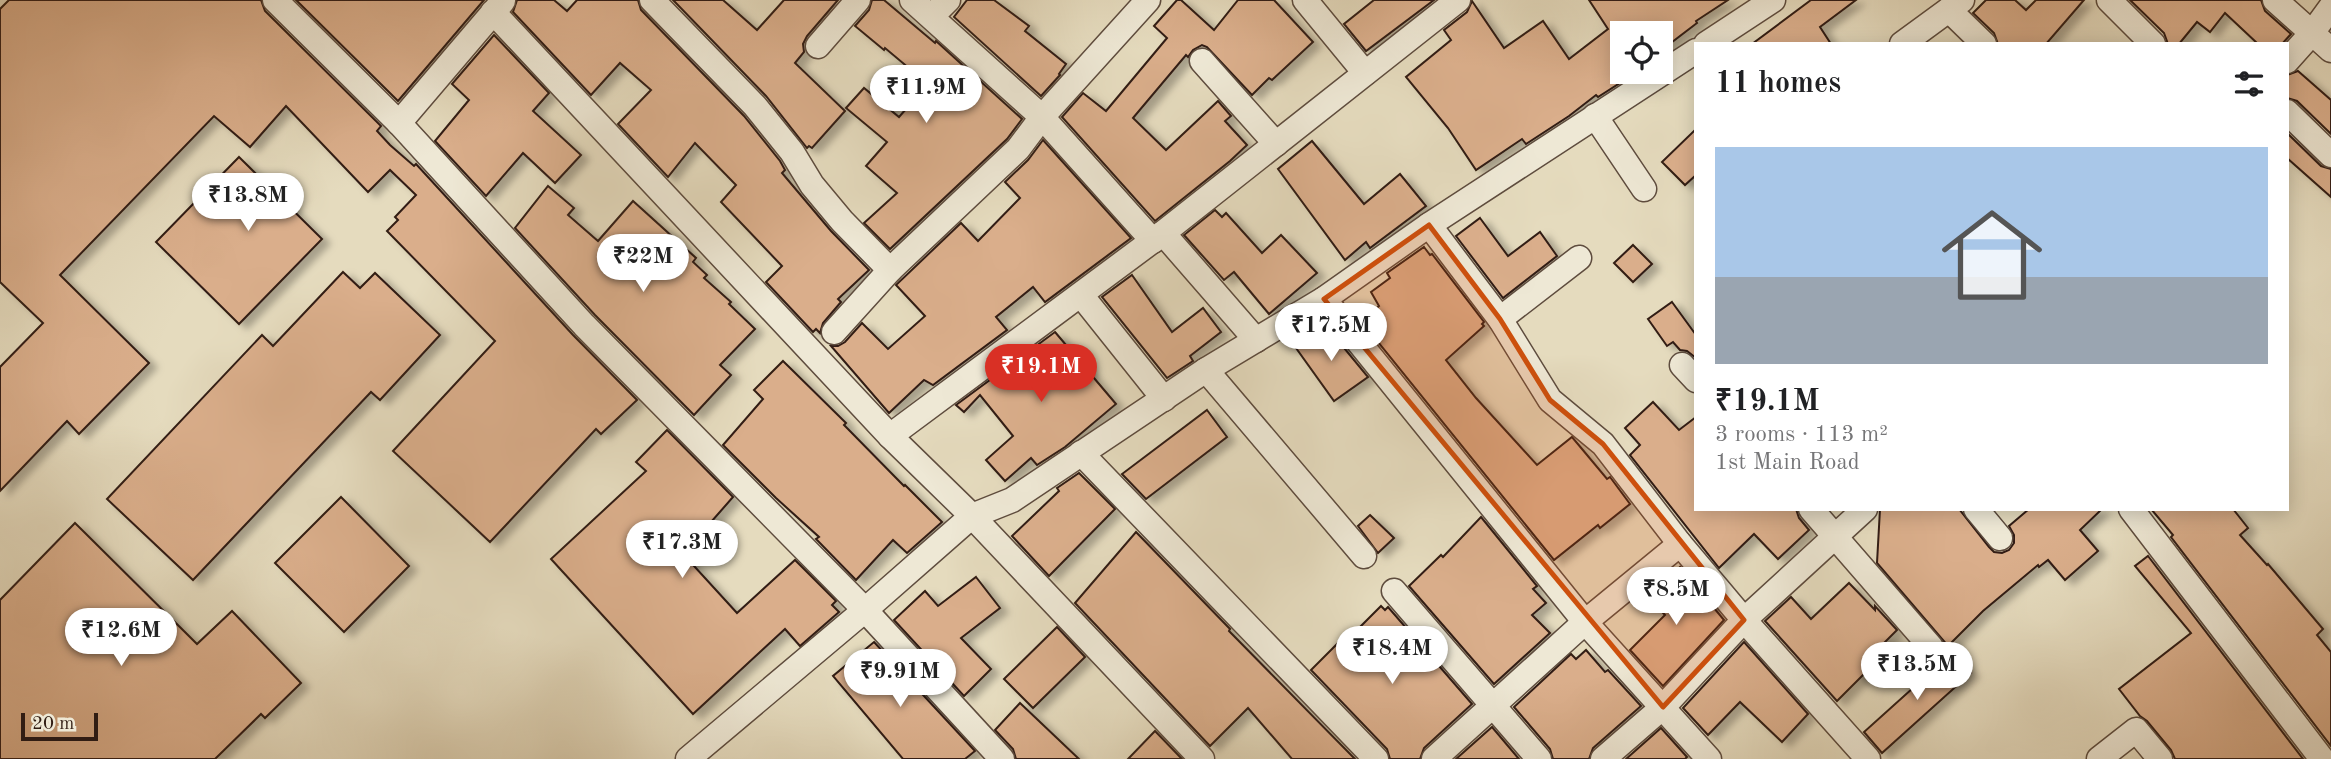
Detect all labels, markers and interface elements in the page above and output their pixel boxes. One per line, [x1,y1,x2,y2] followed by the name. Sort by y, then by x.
[1610,21,1673,84] map controls
[1610,21,1673,84] button: locate
[2230,65,2268,103] icon: filters
[869,66,983,125] pin: ₹11.9M
[1715,69,1841,99] text: 11 homes
[886,76,966,99] text: ₹11.9M
[191,174,305,233] pin: ₹13.8M
[208,184,288,207] text: ₹13.8M
[1929,192,2055,318] icon: home
[602,234,684,294] pin: ₹22M
[613,245,673,268] text: ₹22M
[1274,304,1388,363] pin: ₹17.5M
[1291,314,1371,337] text: ₹17.5M
[984,344,1098,404] pin: ₹19.1M
[1001,355,1081,378] text: ₹19.1M
[1715,387,1819,417] text: ₹19.1M
[1715,423,1888,446] text: 3 rooms · 113 m²
[1715,451,1860,474] text: 1st Main Road
[625,520,739,580] pin: ₹17.3M
[642,531,722,554] text: ₹17.3M
[1627,568,1725,627] pin: ₹8.5M
[1643,578,1709,601] text: ₹8.5M
[64,608,178,668] pin: ₹12.6M
[81,619,161,642] text: ₹12.6M
[1335,626,1449,686] pin: ₹18.4M
[1352,637,1432,660] text: ₹18.4M
[1860,642,1974,702] pin: ₹13.5M
[843,650,957,709] pin: ₹9.91M
[1877,653,1957,676] text: ₹13.5M
[860,660,940,683] text: ₹9.91M
[21,710,98,742] scale bar
[32,715,74,734] text: 20 m

